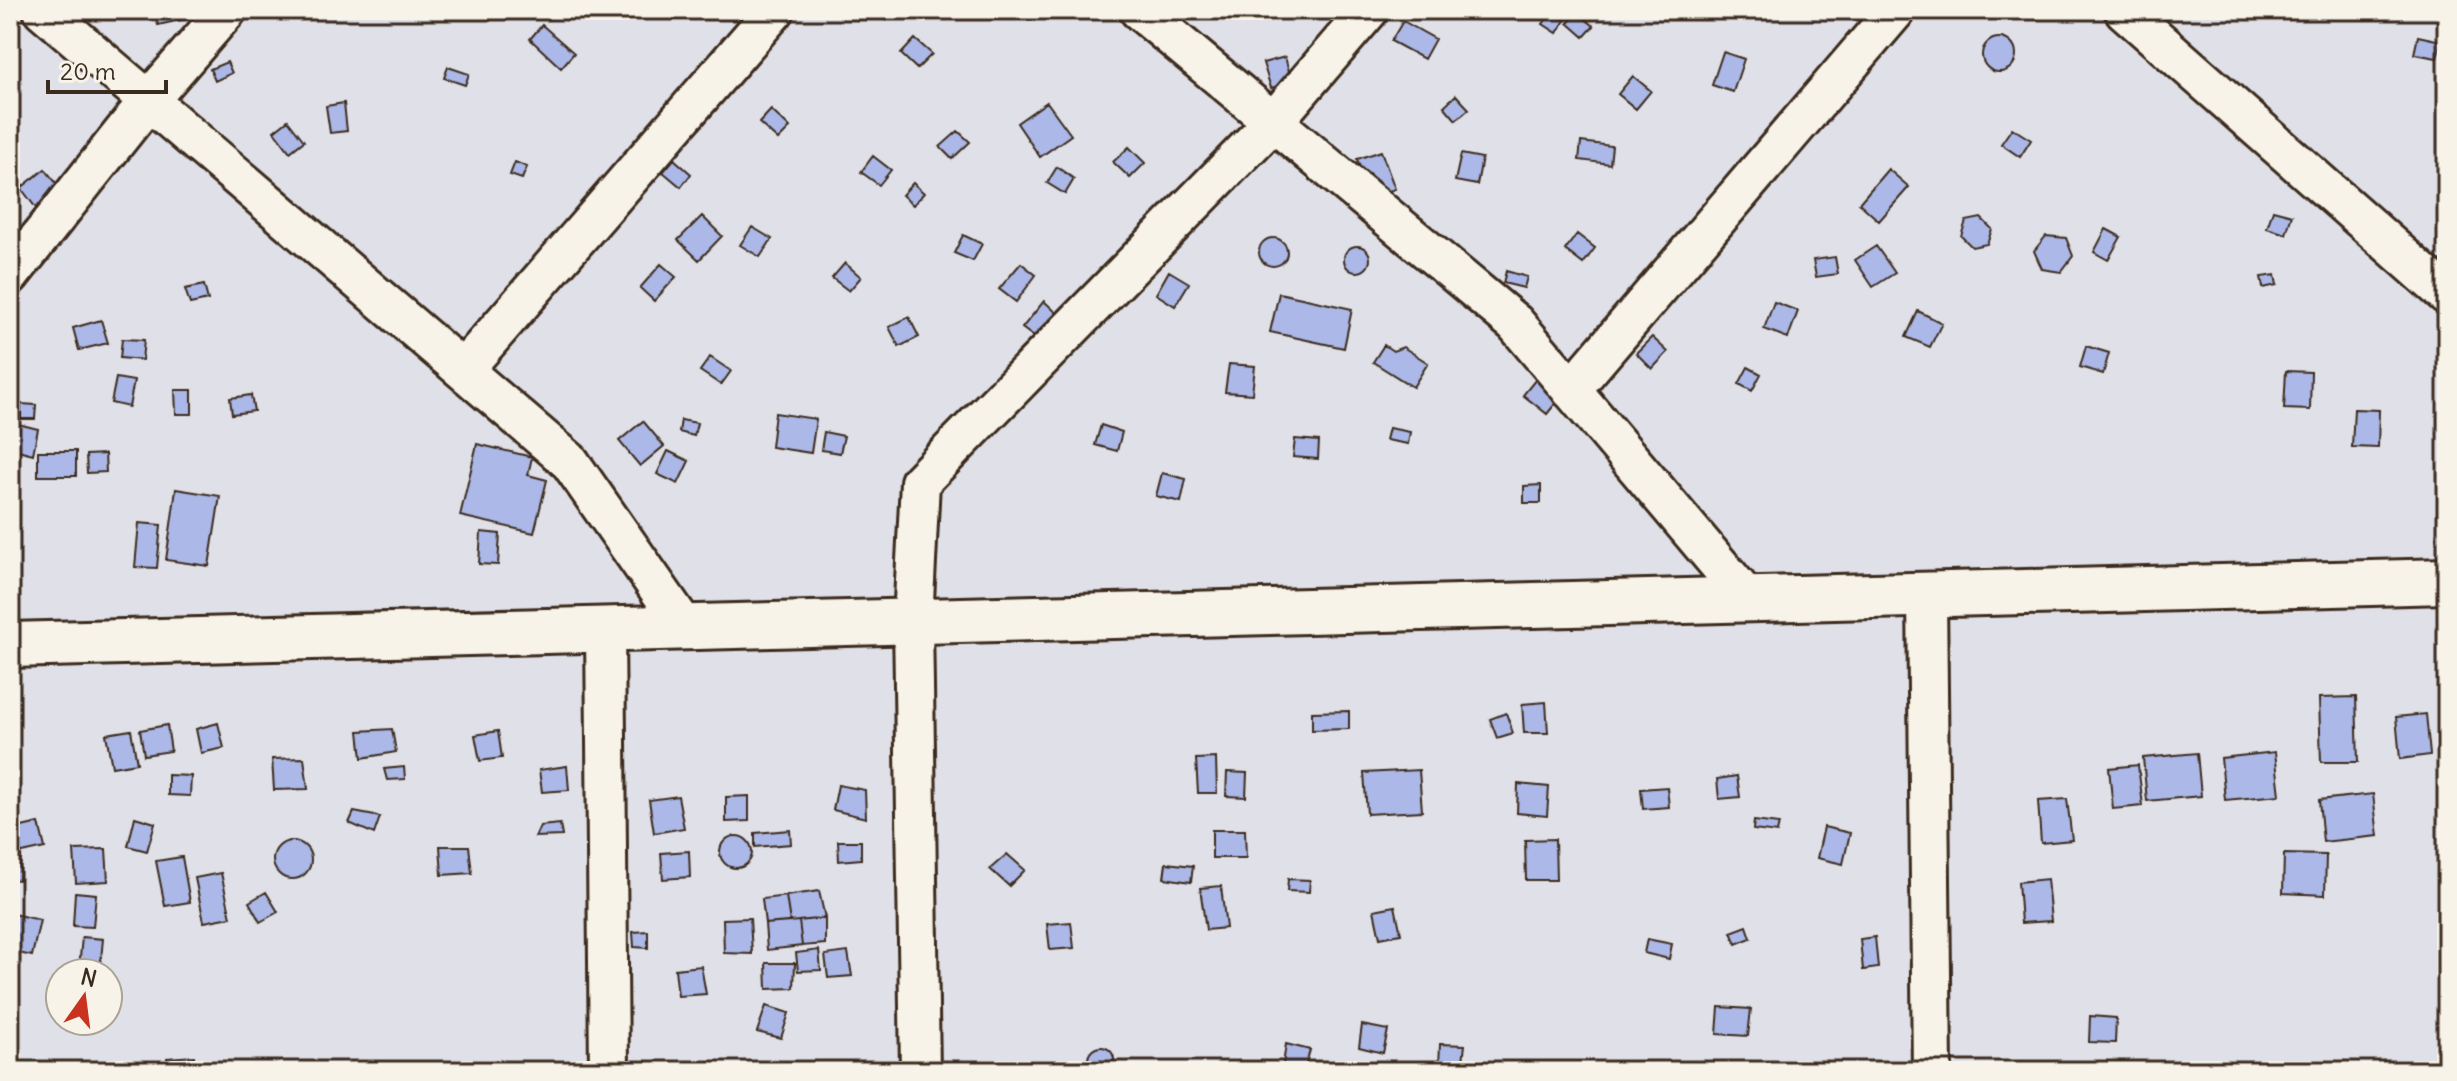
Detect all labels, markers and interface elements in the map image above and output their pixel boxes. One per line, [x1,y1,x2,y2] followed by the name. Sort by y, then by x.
[48,44,166,94] scale bar
[60,56,116,86] text: 20 m
[44,957,124,1037] north arrow
[78,962,100,993] text: N

